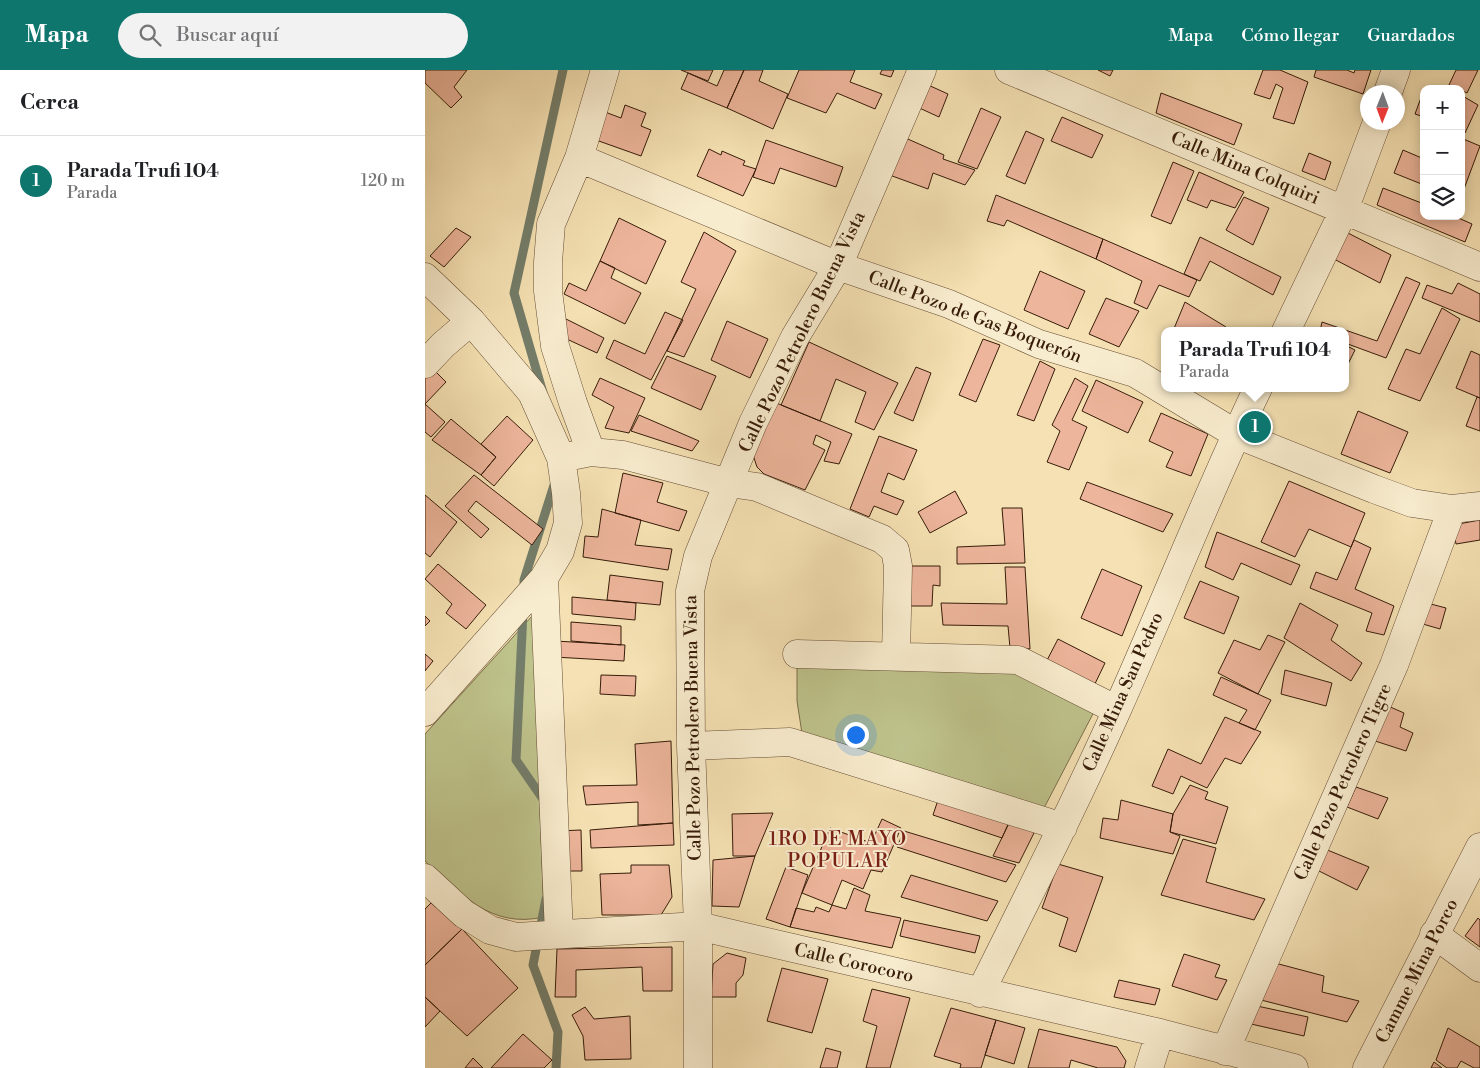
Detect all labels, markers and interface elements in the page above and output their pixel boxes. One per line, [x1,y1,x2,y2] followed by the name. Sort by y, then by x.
[118,13,468,58] search box
[25,20,88,50] text: Mapa
[136,21,164,49] icon: search
[176,23,279,47] text: Buscar aquí
[1169,24,1213,47] text: Mapa
[1241,24,1339,47] text: Cómo llegar
[1367,24,1455,47] text: Guardados
[1360,85,1405,130] north arrow
[1420,85,1465,220] map controls
[1420,85,1465,130] button: +
[20,90,79,116] text: Cerca
[1167,126,1323,210] street label: Calle Mina Colquiri
[1420,130,1465,175] button: −
[67,159,219,183] text: Parada Trufi 104
[32,171,40,191] text: 1
[361,171,405,191] text: 120 m
[1420,175,1465,220] button: layers
[67,183,117,203] text: Parada
[733,207,871,457] street label: Calle Pozo Petrolero Buena Vista
[865,266,1085,369] street label: Calle Pozo de Gas Boquerón
[1161,327,1349,392] popup
[1179,338,1331,362] text: Parada Trufi 104
[1179,362,1229,382] text: Parada
[1239,408,1271,446] pin: 1
[679,594,707,861] street label: Calle Pozo Petrolero Buena Vista
[1077,609,1169,775] street label: Calle Mina San Pedro
[1289,680,1397,884] street label: Calle Pozo Petrolero Tigre
[843,722,869,748] your location
[769,827,907,873] district label: 1RO DE MAYO POPULAR
[1371,895,1463,1047] street label: Camme Mina Porco
[792,938,916,988] street label: Calle Corocoro

